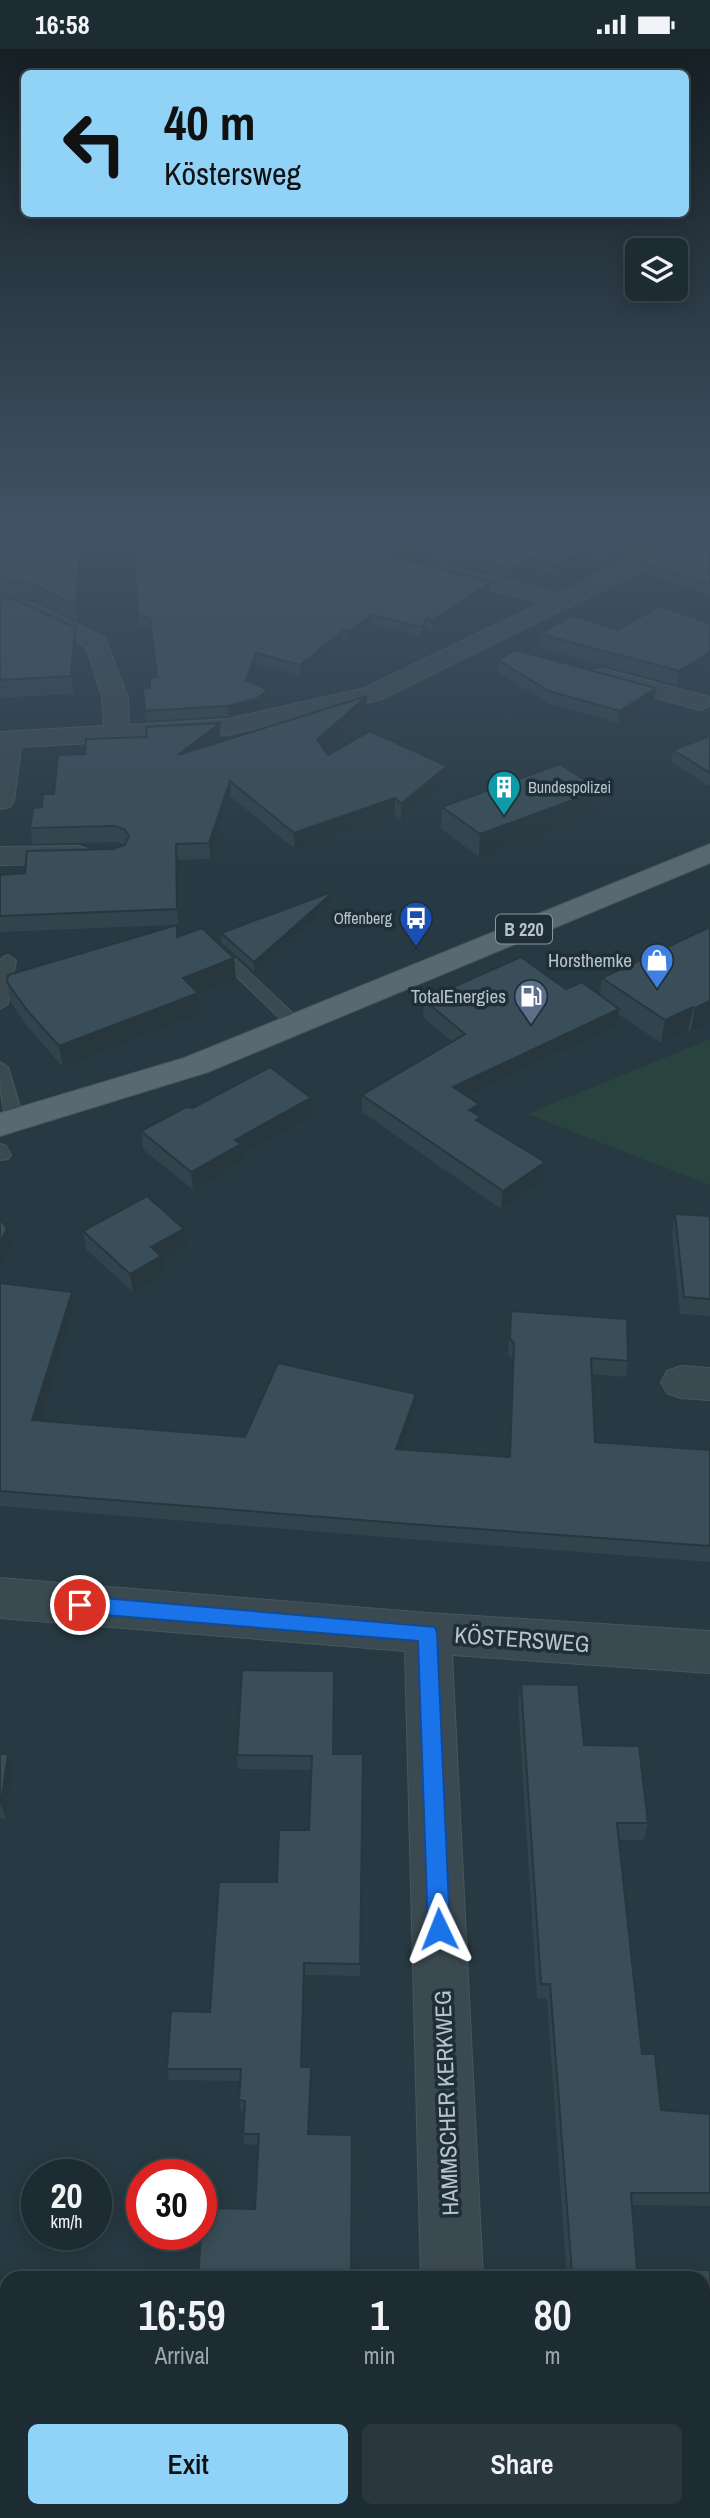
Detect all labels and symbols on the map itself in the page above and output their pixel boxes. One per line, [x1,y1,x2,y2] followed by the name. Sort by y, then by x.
[485,768,523,817] building icon: Bundespolizei
[528,776,611,798] place label: Bundespolizei
[397,899,435,948] bus stop icon: Offenberg
[334,907,393,929] place label: Offenberg
[496,915,552,943] road number: B 220
[638,941,676,990] shop icon: Horsthemke
[548,947,632,973] place label: Horsthemke
[512,977,550,1026] fuel station icon: TotalEnergies
[411,983,506,1009] place label: TotalEnergies
[50,1575,110,1635] pin
[453,1619,591,1659] street label: KÖSTERSWEG
[402,1892,476,1966] position arrow
[427,1990,465,2216] street label: HAMMSCHER KERKWEG
[126,2159,217,2250] speed limit sign: 30

